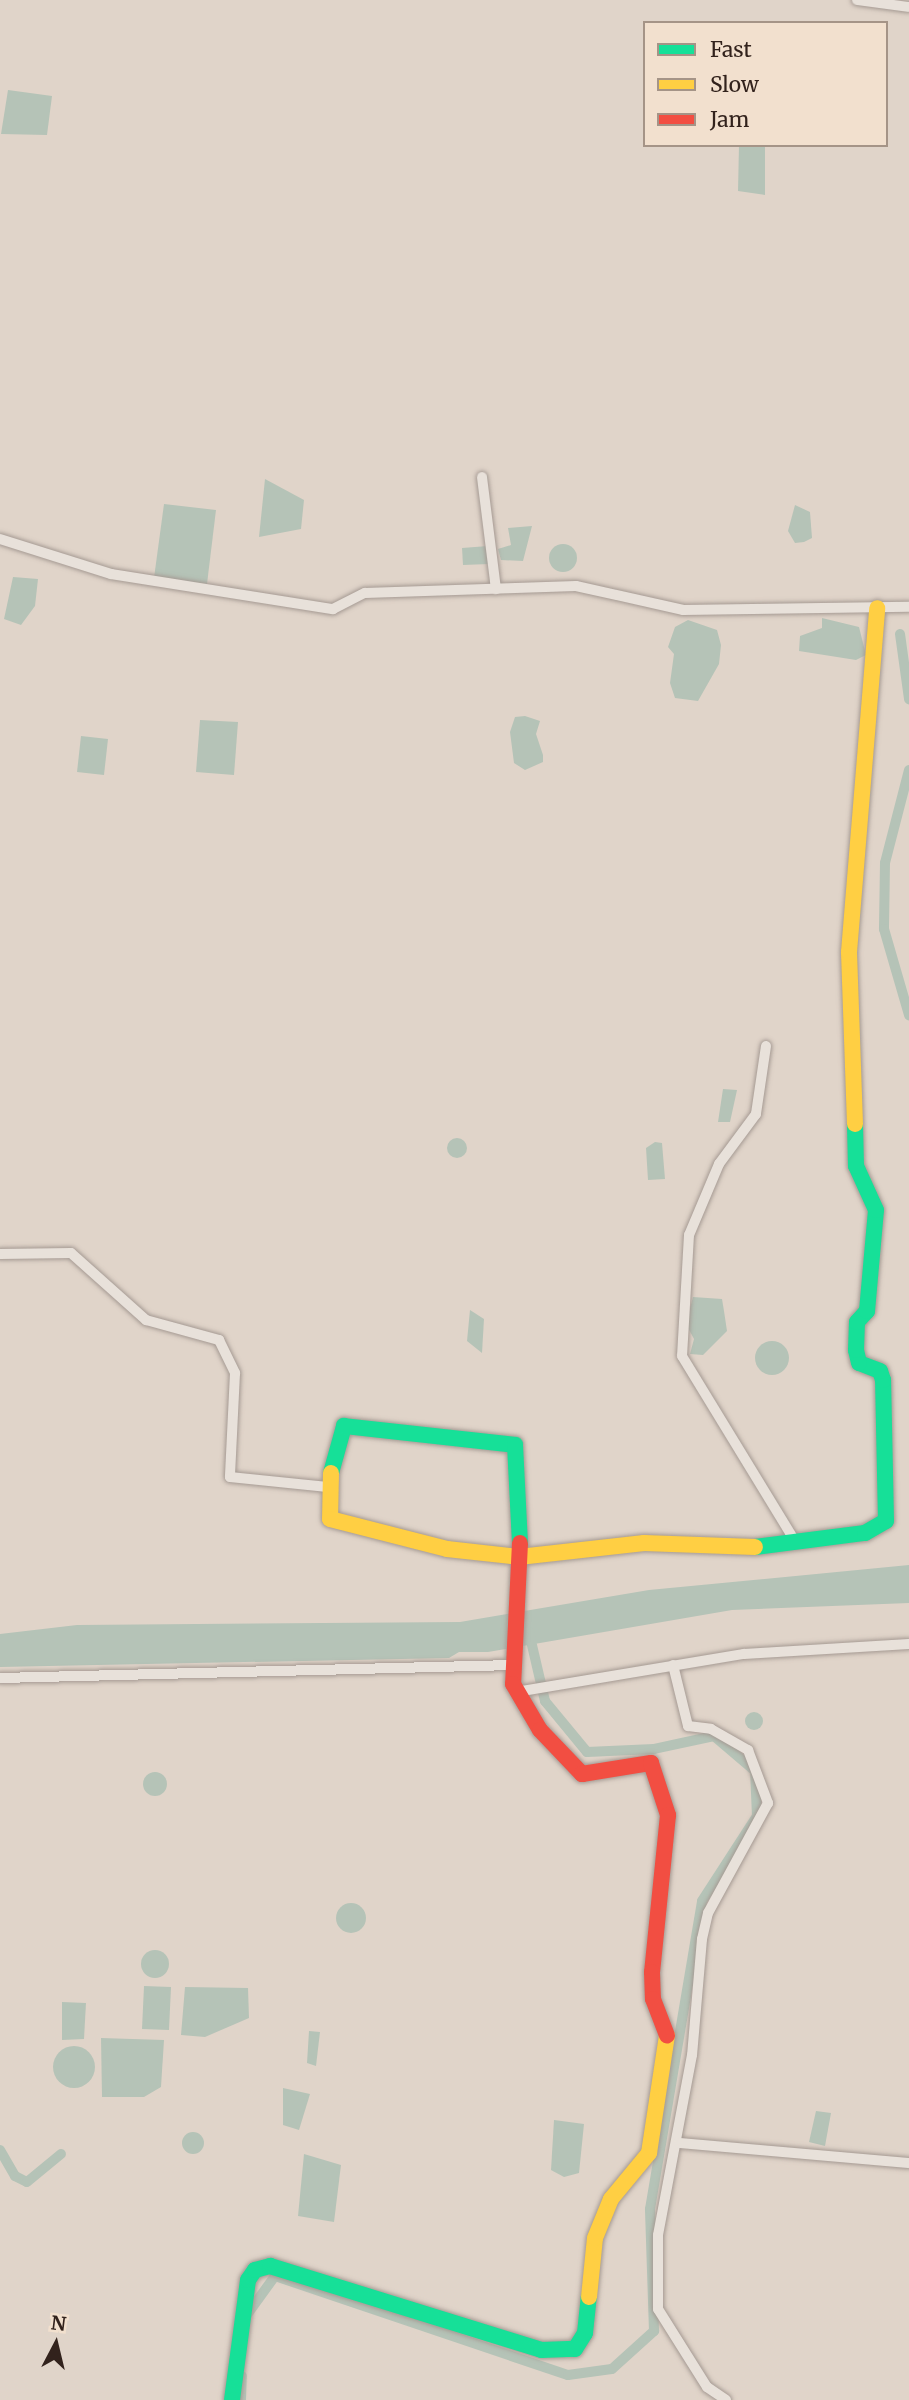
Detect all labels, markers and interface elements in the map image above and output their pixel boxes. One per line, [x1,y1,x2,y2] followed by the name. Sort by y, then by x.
[643,21,888,147] legend
[710,36,752,63] text: Fast
[710,71,759,98] text: Slow
[710,106,749,133] text: Jam
[21,2309,91,2379] north arrow
[50,2310,67,2336] text: N

